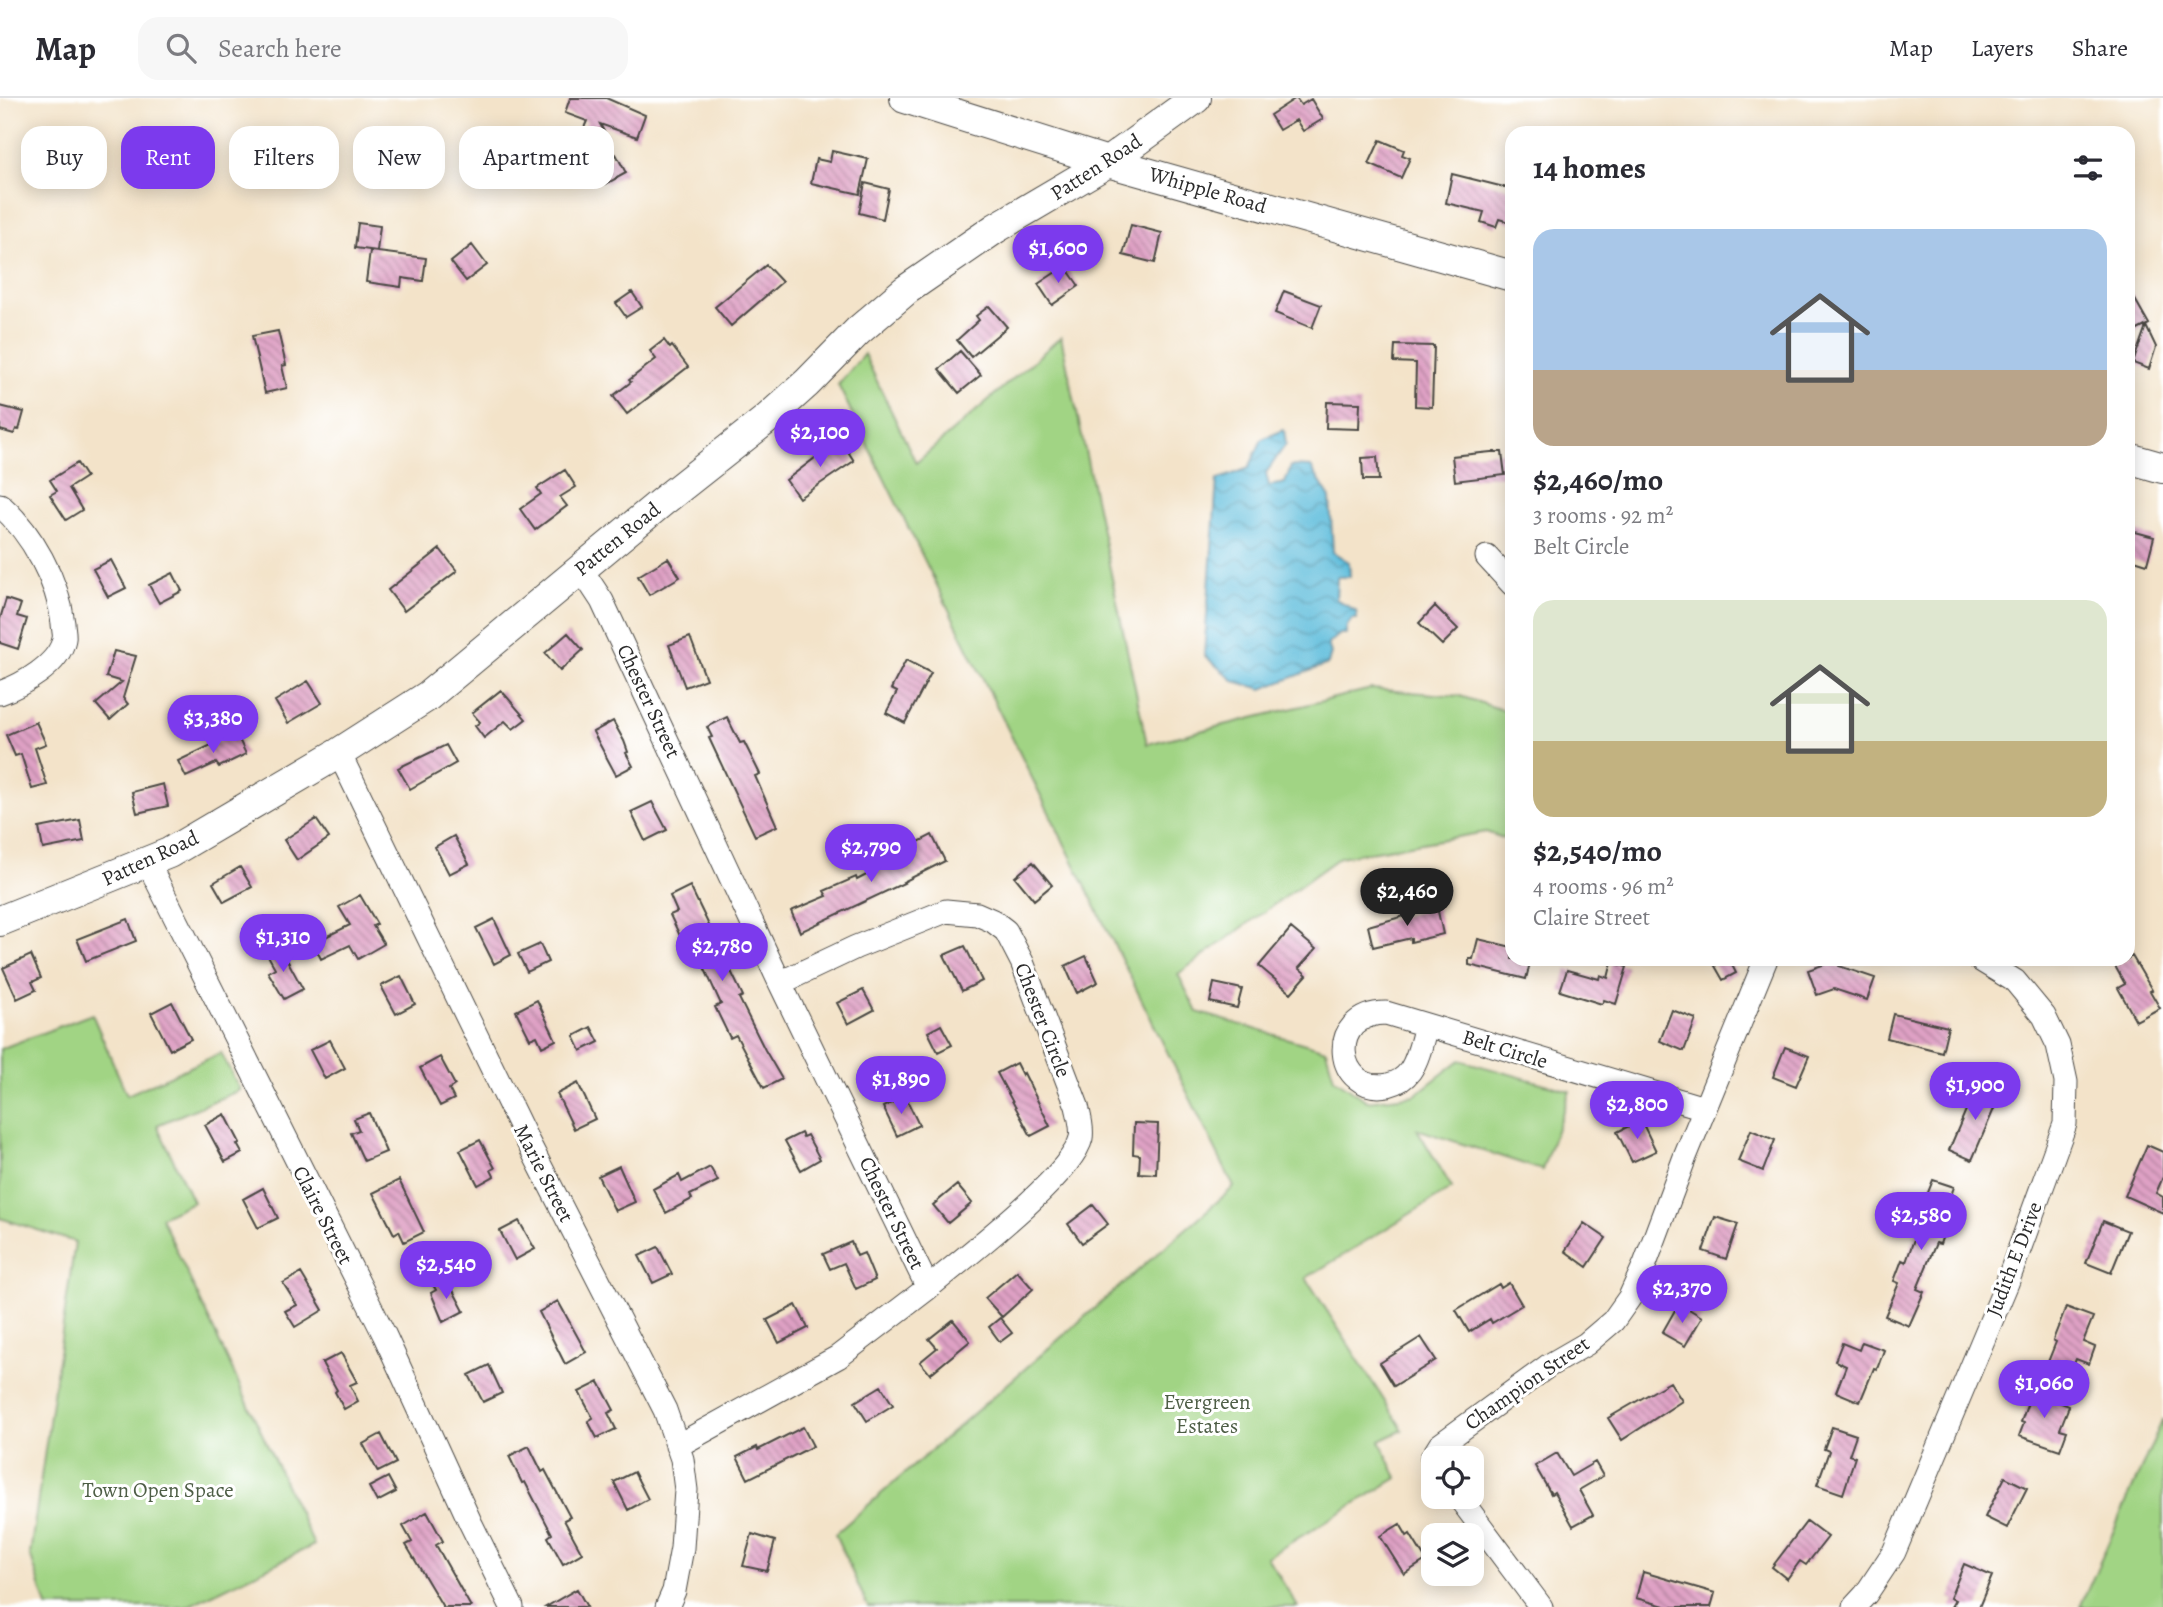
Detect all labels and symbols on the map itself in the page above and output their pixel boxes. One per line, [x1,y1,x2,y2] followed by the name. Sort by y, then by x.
[1045,127,1148,207] street label: Patten Road
[1145,160,1271,220] street label: Whipple Road
[1001,226,1115,285] pin: $1,600
[763,410,877,469] pin: $2,100
[568,495,667,582] street label: Patten Road
[610,640,688,762] street label: Chester Street
[156,696,270,755] pin: $3,380
[97,823,204,893] street label: Patten Road
[814,824,928,884] pin: $2,790
[1350,868,1464,928] pin: $2,460
[226,914,340,974] pin: $1,310
[665,924,779,983] pin: $2,780
[1008,959,1078,1081] street label: Chester Circle
[1459,1023,1551,1075] street label: Belt Circle
[844,1056,958,1116] pin: $1,890
[1918,1062,2032,1122] pin: $1,900
[1580,1082,1694,1141] pin: $2,800
[507,1119,581,1227] street label: Marie Street
[853,1152,931,1274] street label: Chester Street
[286,1161,360,1269] street label: Claire Street
[1864,1192,1978,1252] pin: $2,580
[1979,1198,2049,1320] street label: Judith E Drive
[389,1242,503,1301] pin: $2,540
[1625,1266,1739,1325] pin: $2,370
[1459,1330,1595,1436] street label: Champion Street
[1987,1360,2101,1420] pin: $1,060
[1164,1388,1250,1440] park label: Evergreen Estates
[82,1476,234,1504] park label: Town Open Space

